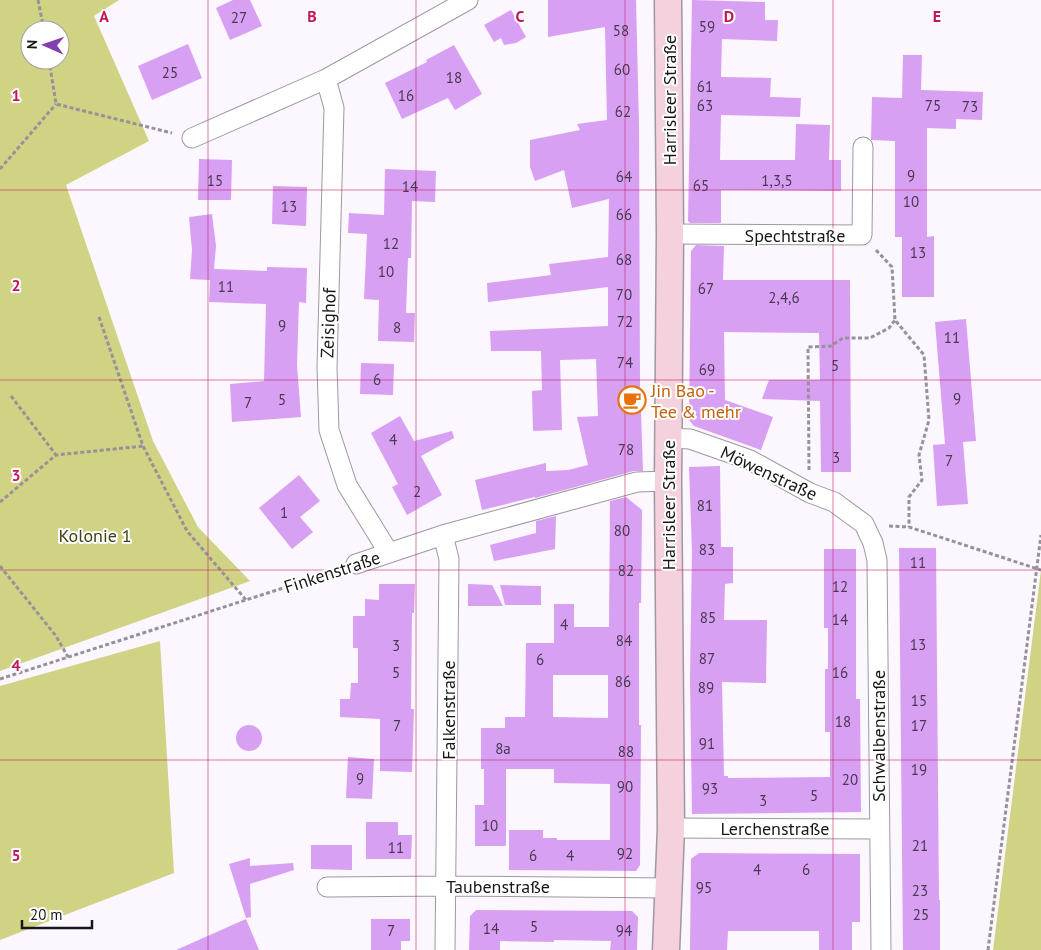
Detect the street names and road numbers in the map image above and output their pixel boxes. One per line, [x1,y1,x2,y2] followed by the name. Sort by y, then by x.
[658,35,681,165] street label: Harrisleer Straße
[745,224,845,247] street label: Spechtstraße
[315,286,341,358] street label: Zeisighof
[657,440,680,570] street label: Harrisleer Straße
[717,441,821,505] street label: Möwenstraße
[281,546,383,598] street label: Finkenstraße
[437,660,460,760] street label: Falkenstraße
[867,670,890,802] street label: Schwalbenstraße
[721,817,830,840] street label: Lerchenstraße
[446,875,550,898] street label: Taubenstraße

